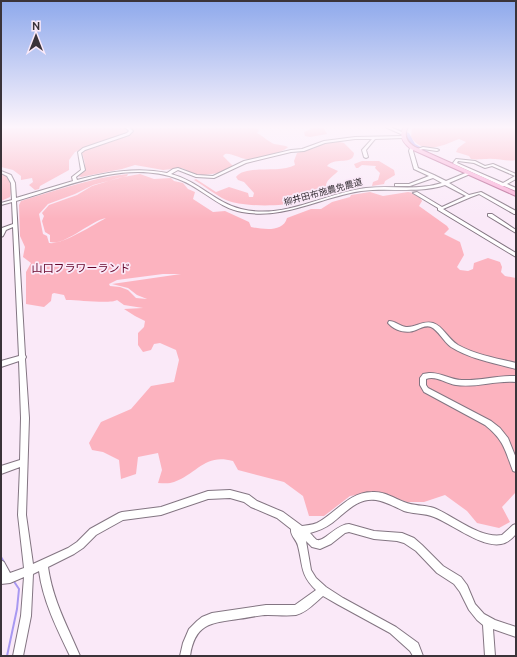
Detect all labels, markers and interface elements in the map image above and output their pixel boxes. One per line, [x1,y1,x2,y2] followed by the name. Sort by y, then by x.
[16,16,56,56] north arrow
[32,20,40,32] text: N
[283,177,363,207] street label: 柳井田布施農免農道
[32,262,131,274] park label: 山口フラワーランド

